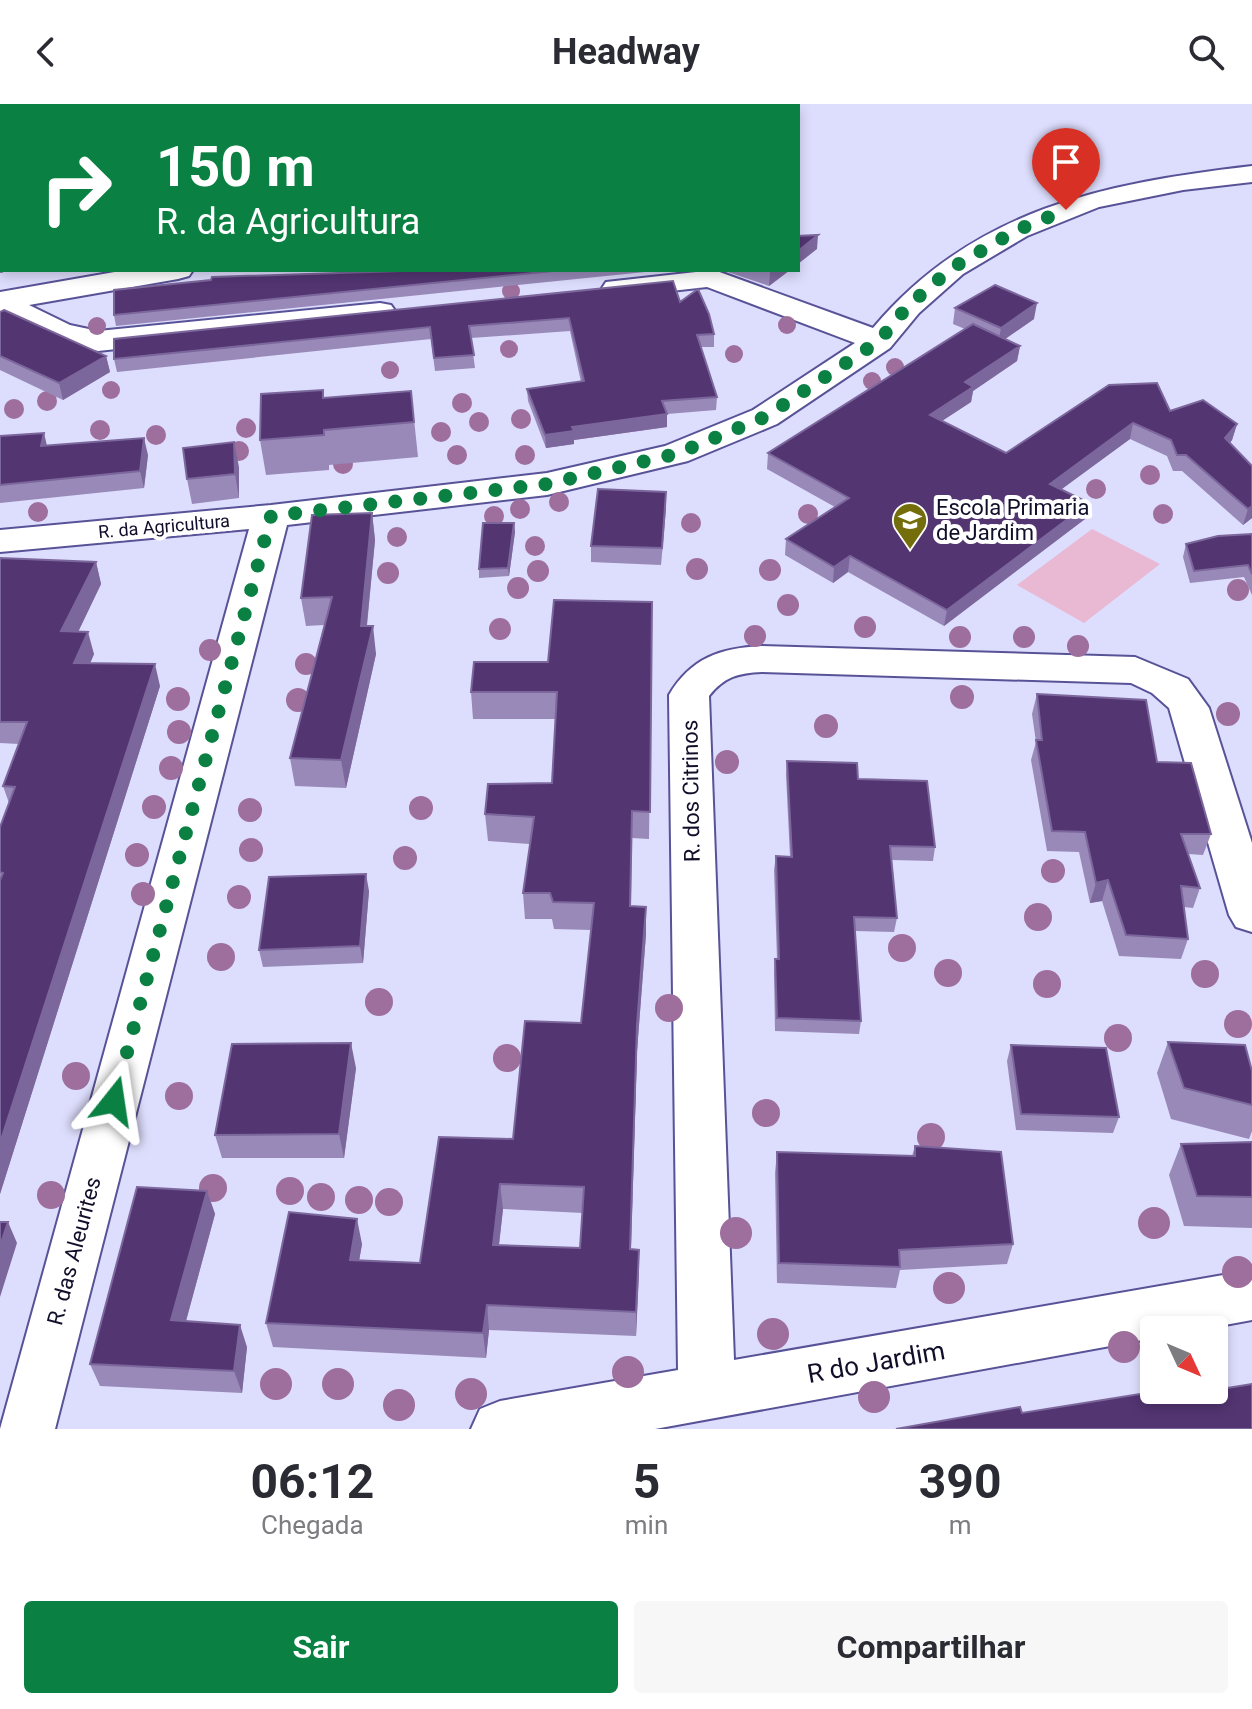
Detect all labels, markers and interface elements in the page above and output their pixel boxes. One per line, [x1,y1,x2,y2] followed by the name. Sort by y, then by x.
[24,30,68,74] icon: back
[1184,30,1228,74] icon: search
[552,31,700,73] text: Headway
[1032,128,1100,210] pin
[156,134,315,200] text: 150 m
[24,136,128,240] icon: right
[1044,140,1088,184] icon: arrive
[156,201,420,243] text: R. da Agricultura
[936,495,1089,545] place label: Escola Primaria de Jardim
[891,501,929,551] school or university icon: Escola Primaria de Jardim
[97,510,231,542] street label: R. da Agricultura
[677,720,705,862] street label: R. dos Citrinos
[72,1059,156,1143] position arrow
[42,1174,106,1328] street label: R. das Aleurites
[1140,1316,1228,1404] north arrow
[1140,1316,1228,1404] map controls
[805,1335,947,1389] street label: R do Jardim
[251,1453,374,1510] text: 06:12
[633,1453,660,1510] text: 5
[919,1453,1001,1510] text: 390
[261,1510,364,1540] text: Chegada
[625,1510,668,1540] text: min
[949,1510,972,1540] text: m
[24,1601,618,1693] button: Sair
[634,1601,1228,1693] button: Compartilhar

